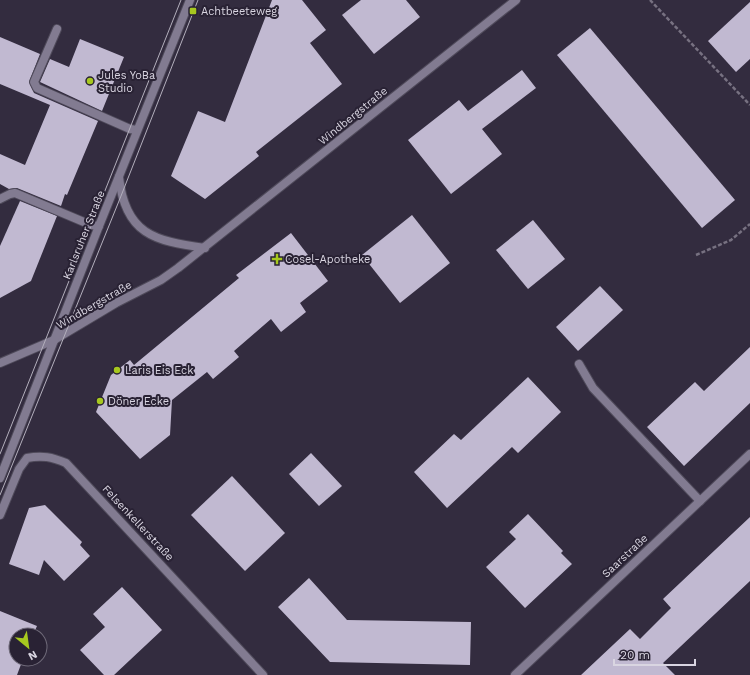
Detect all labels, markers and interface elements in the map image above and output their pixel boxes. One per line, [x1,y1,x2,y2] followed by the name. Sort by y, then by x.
[201,5,277,18] place label: Achtbeeteweg
[188,6,198,16] marker: Achtbeeteweg
[98,69,155,95] place label: Jules YoBa Studio
[85,76,95,86] marker: Jules YoBa Studio
[316,84,390,148] street label: Windbergstraße
[60,189,108,281] street label: Karlsruher Straße
[285,253,370,266] place label: Cosel-Apotheke
[272,254,282,264] marker: Cosel-Apotheke
[54,278,134,332] street label: Windbergstraße
[125,364,193,377] place label: Laris Eis Eck
[112,365,122,375] marker: Laris Eis Eck
[108,395,169,408] place label: Döner Ecke
[95,396,105,406] marker: Döner Ecke
[100,483,176,563] street label: Felsenkellerstraße
[599,532,651,580] street label: Saarstraße
[8,627,48,667] north arrow
[614,641,695,667] scale bar
[26,648,39,663] text: N
[620,648,650,662] text: 20 m

